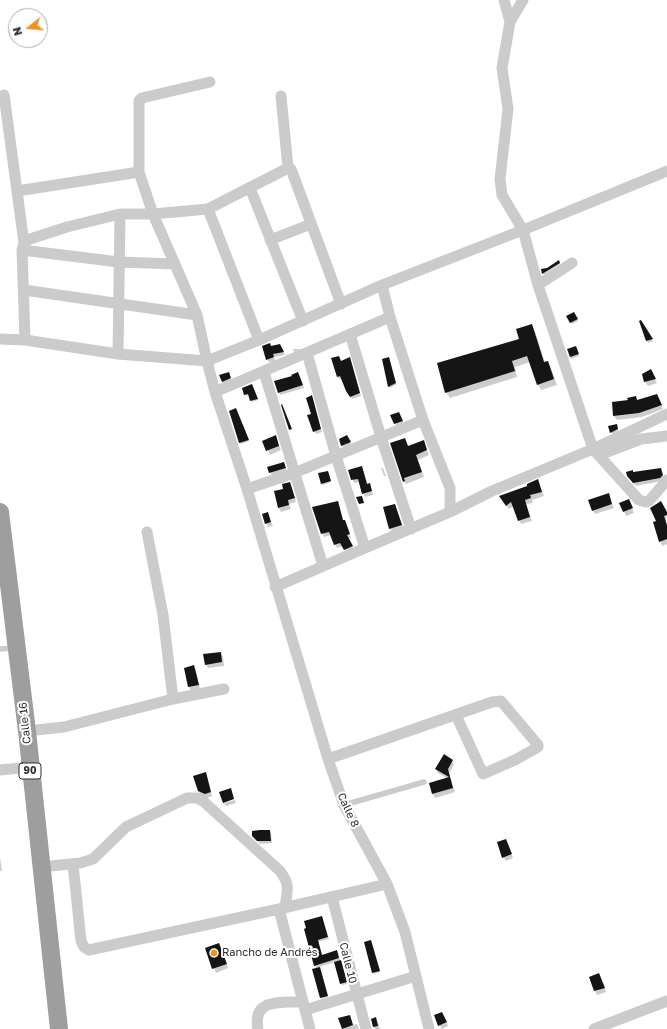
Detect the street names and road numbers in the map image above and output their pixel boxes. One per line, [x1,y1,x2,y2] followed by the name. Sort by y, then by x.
[16,702,34,744] street label: Calle 16
[19,763,41,779] road number: 90
[334,791,362,829] street label: Calle 8
[337,941,359,985] street label: Calle 10

